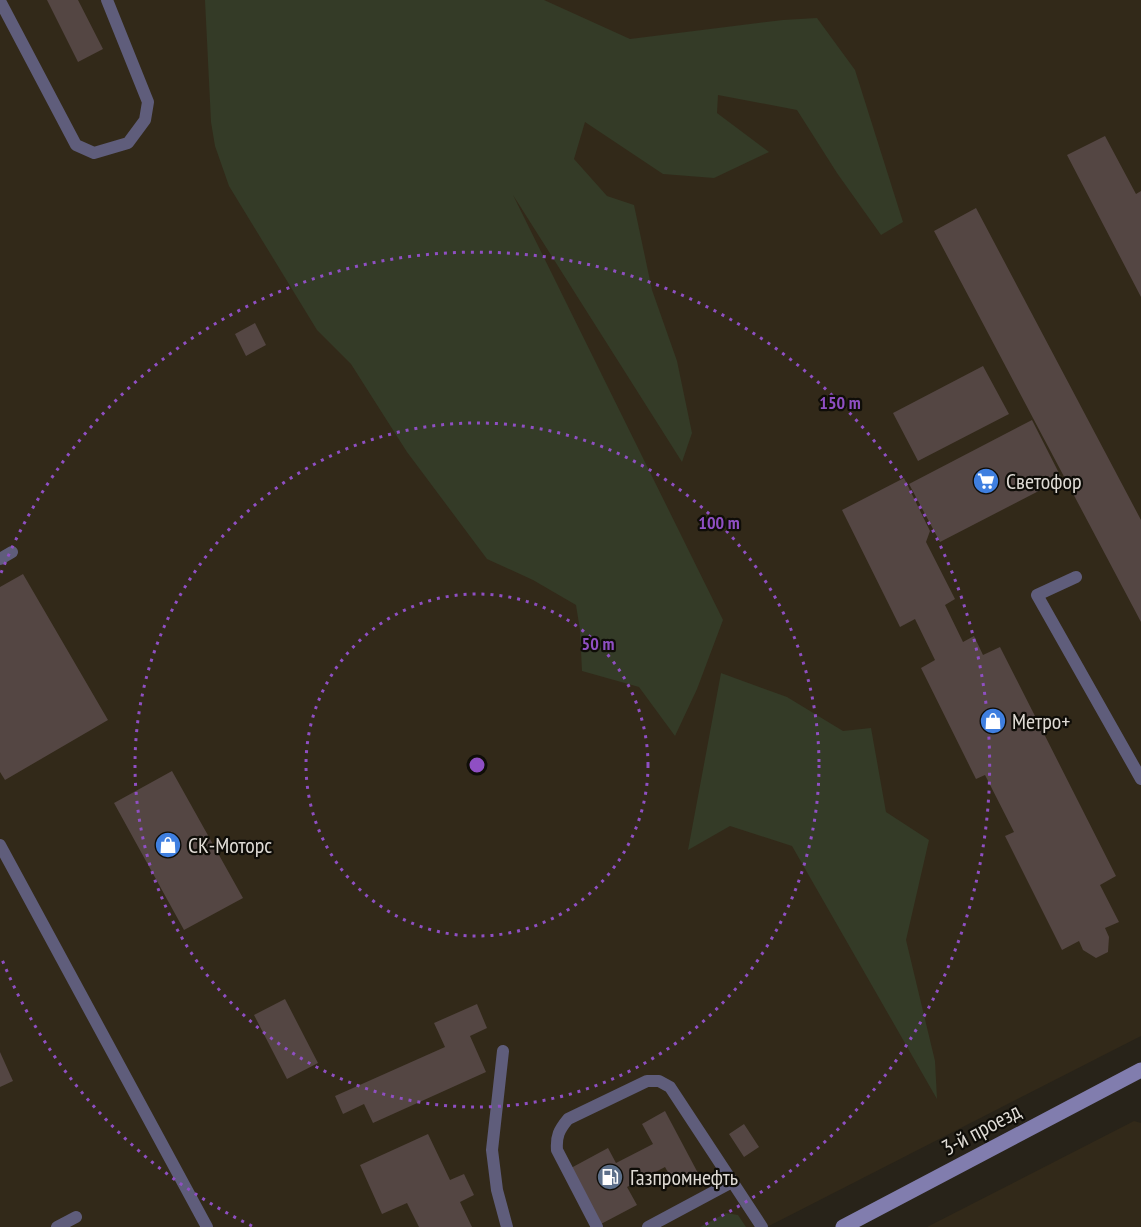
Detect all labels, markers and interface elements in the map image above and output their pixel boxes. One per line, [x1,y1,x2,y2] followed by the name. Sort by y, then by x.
[819,391,861,414] text: 150 m
[971,466,1001,496] supermarket icon: Светофор
[1006,467,1081,495] place label: Светофор
[698,511,740,534] text: 100 m
[582,632,614,655] text: 50 m
[978,706,1008,736] shop icon: Метро+
[1012,707,1070,735] place label: Метро+
[467,755,487,775] centre of rings
[153,830,183,860] shop icon: СК-Моторс
[188,831,272,859] place label: СК-Моторс
[937,1096,1026,1161] street label: 3-й проезд
[595,1162,625,1192] fuel station icon: Газпромнефть
[630,1163,738,1191] place label: Газпромнефть

